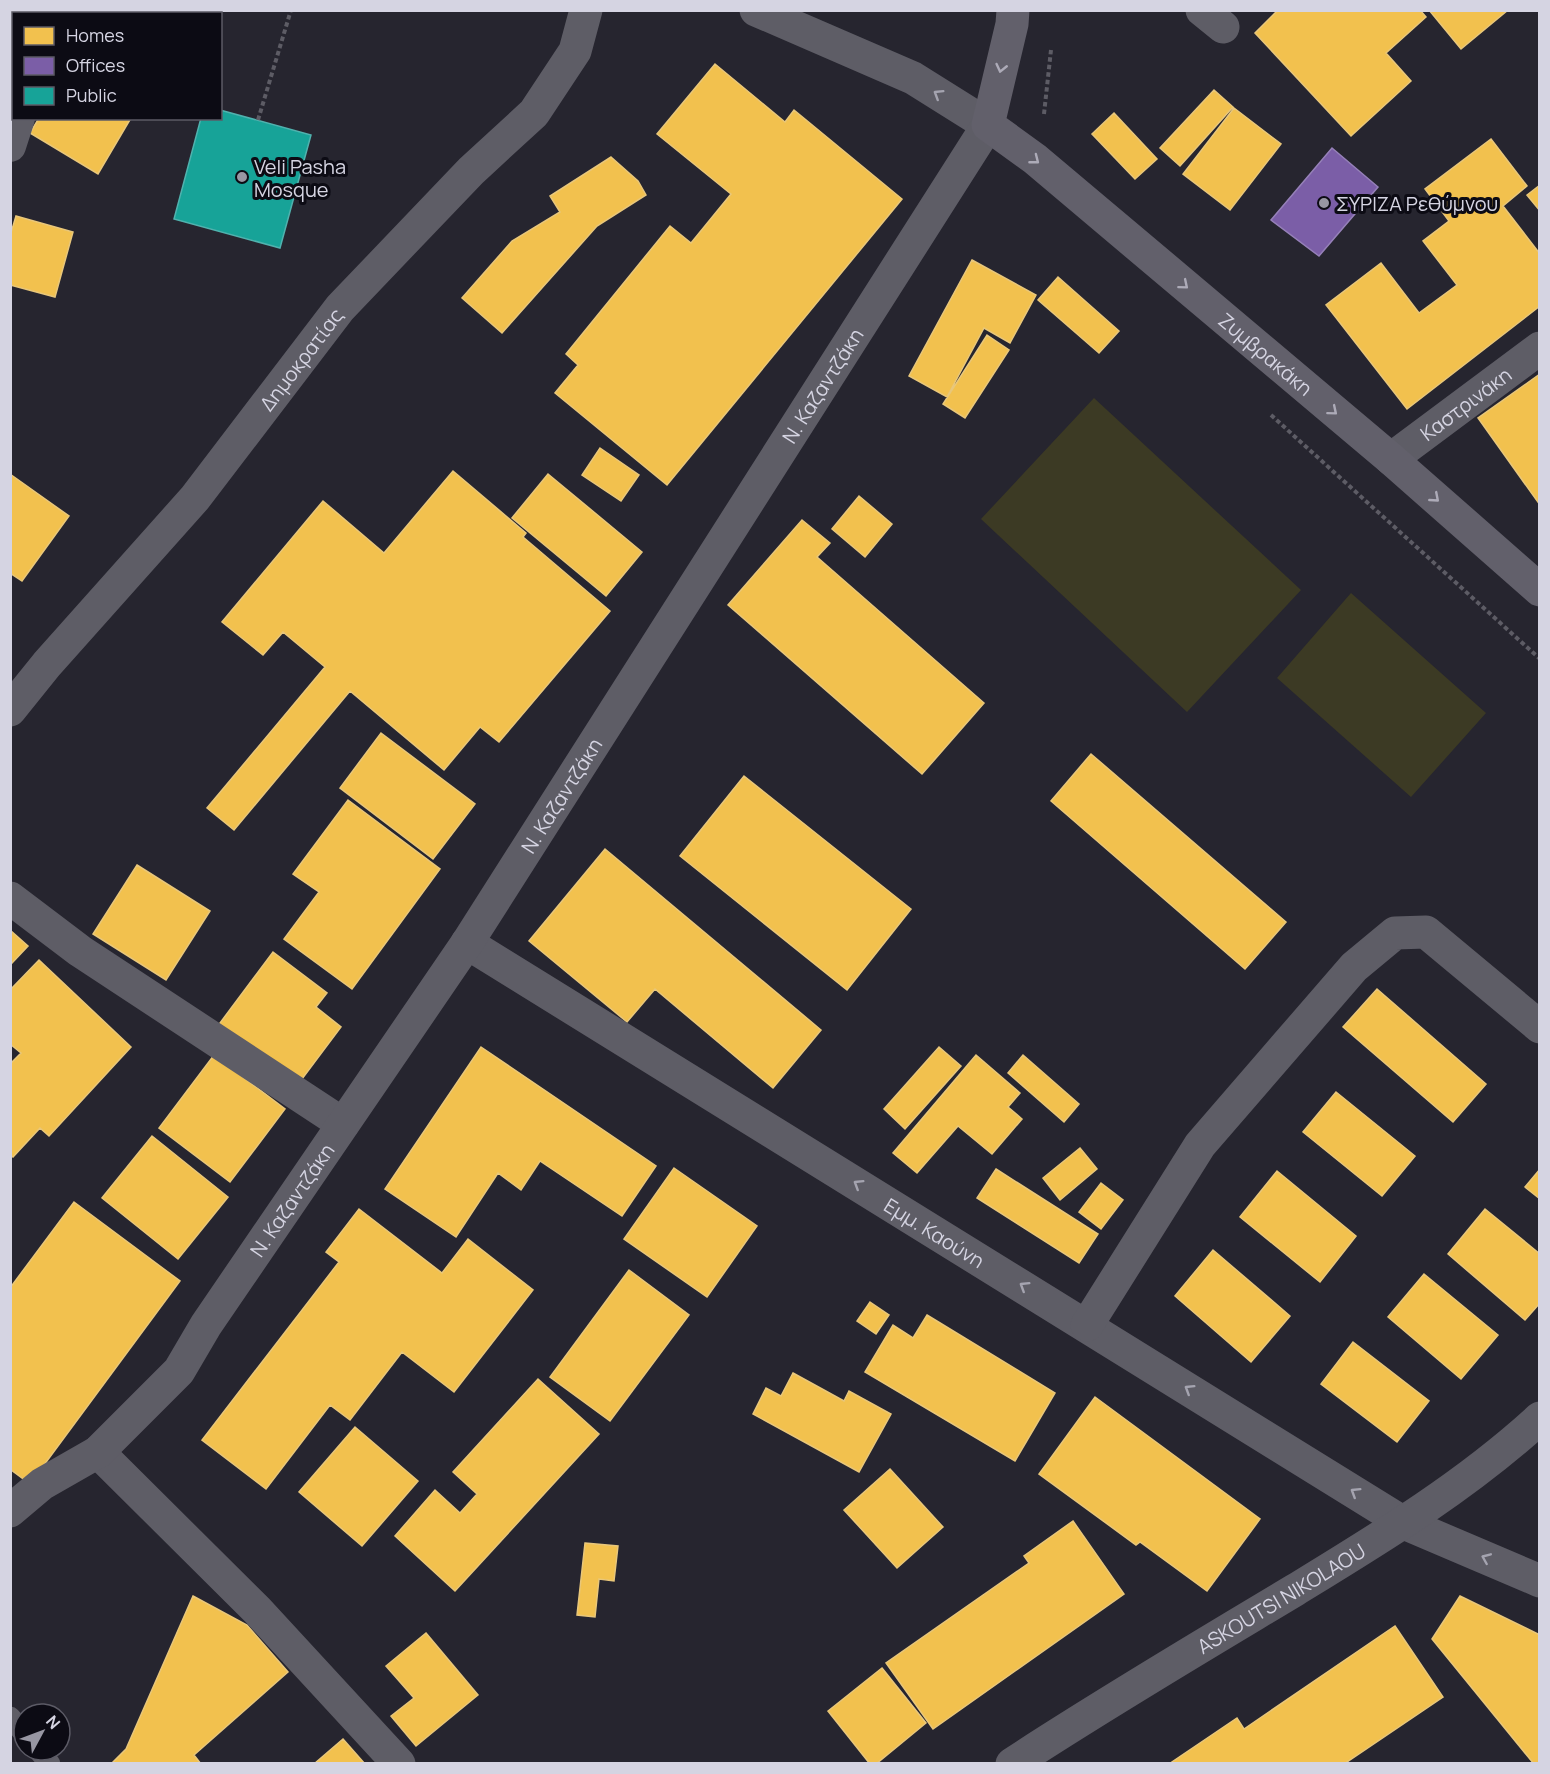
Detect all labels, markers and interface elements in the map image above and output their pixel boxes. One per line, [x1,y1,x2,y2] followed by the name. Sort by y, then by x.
[12,12,222,120] legend
[66,23,124,47] text: Homes
[66,53,125,77] text: Offices
[996,63,1009,73] one-way arrow
[66,83,117,107] text: Public
[934,89,944,101] one-way arrow
[1028,152,1039,163] one-way arrow
[254,153,346,203] place label: Veli Pasha Mosque
[235,170,249,184] marker: Veli Pasha Mosque
[1336,190,1498,217] place label: ΣΥΡΙΖΑ Ρεθύμνου
[1317,196,1331,210] marker: ΣΥΡΙΖΑ Ρεθύμνου
[1177,278,1188,289] one-way arrow
[253,302,349,416] street label: Δημοκρατίας
[1213,306,1319,401] street label: Ζυμβρακάκη
[775,323,869,448] street label: Ν. Καζαντζάκη
[1415,361,1517,446] street label: Καστρινάκη
[1326,403,1337,414] one-way arrow
[1428,491,1439,502] one-way arrow
[514,732,608,858] street label: Ν. Καζαντζάκη
[243,1138,340,1262] street label: Ν. Καζαντζάκη
[854,1179,864,1191] one-way arrow
[879,1191,990,1274] street label: Εμμ. Καούνη
[1019,1283,1030,1294] one-way arrow
[1185,1385,1195,1397] one-way arrow
[1350,1489,1361,1500] one-way arrow
[1192,1537,1370,1659] street label: ASKOUTSI NIKOLAOU
[1481,1553,1492,1565] one-way arrow
[12,1702,72,1762] north arrow
[41,1711,65,1734] text: N

